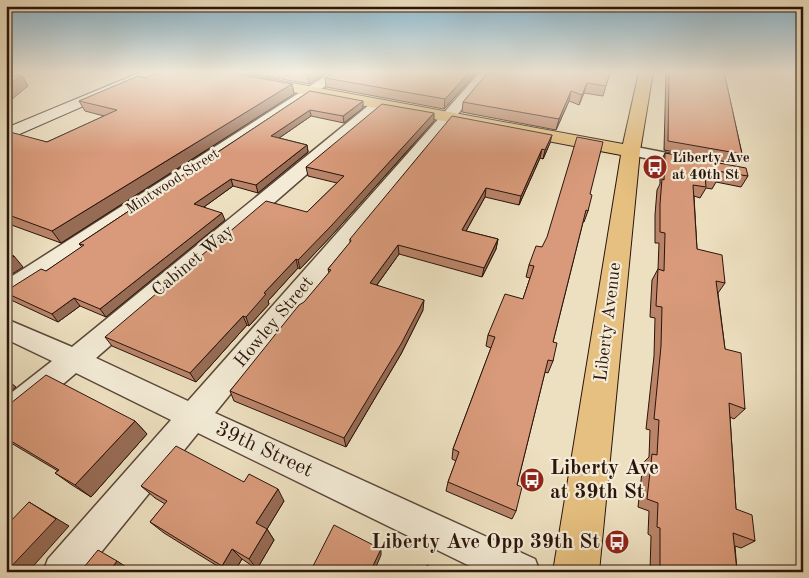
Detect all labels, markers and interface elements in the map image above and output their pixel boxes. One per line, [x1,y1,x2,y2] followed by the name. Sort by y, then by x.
[124,146,222,218] street label: Mintwood Street
[672,151,750,183] place label: Liberty Ave at 40th St
[642,154,668,180] bus stop icon: Liberty Ave at 40th St
[149,222,238,300] street label: Cabinet Way
[592,261,624,383] street label: Liberty Avenue
[231,273,317,371] street label: Howley Street
[212,418,316,482] street label: 39th Street
[550,458,659,503] place label: Liberty Ave at 39th St
[519,467,545,493] bus stop icon: Liberty Ave at 39th St
[604,529,630,555] bus stop icon: Liberty Ave Opp 39th St
[371,532,600,553] place label: Liberty Ave Opp 39th St

